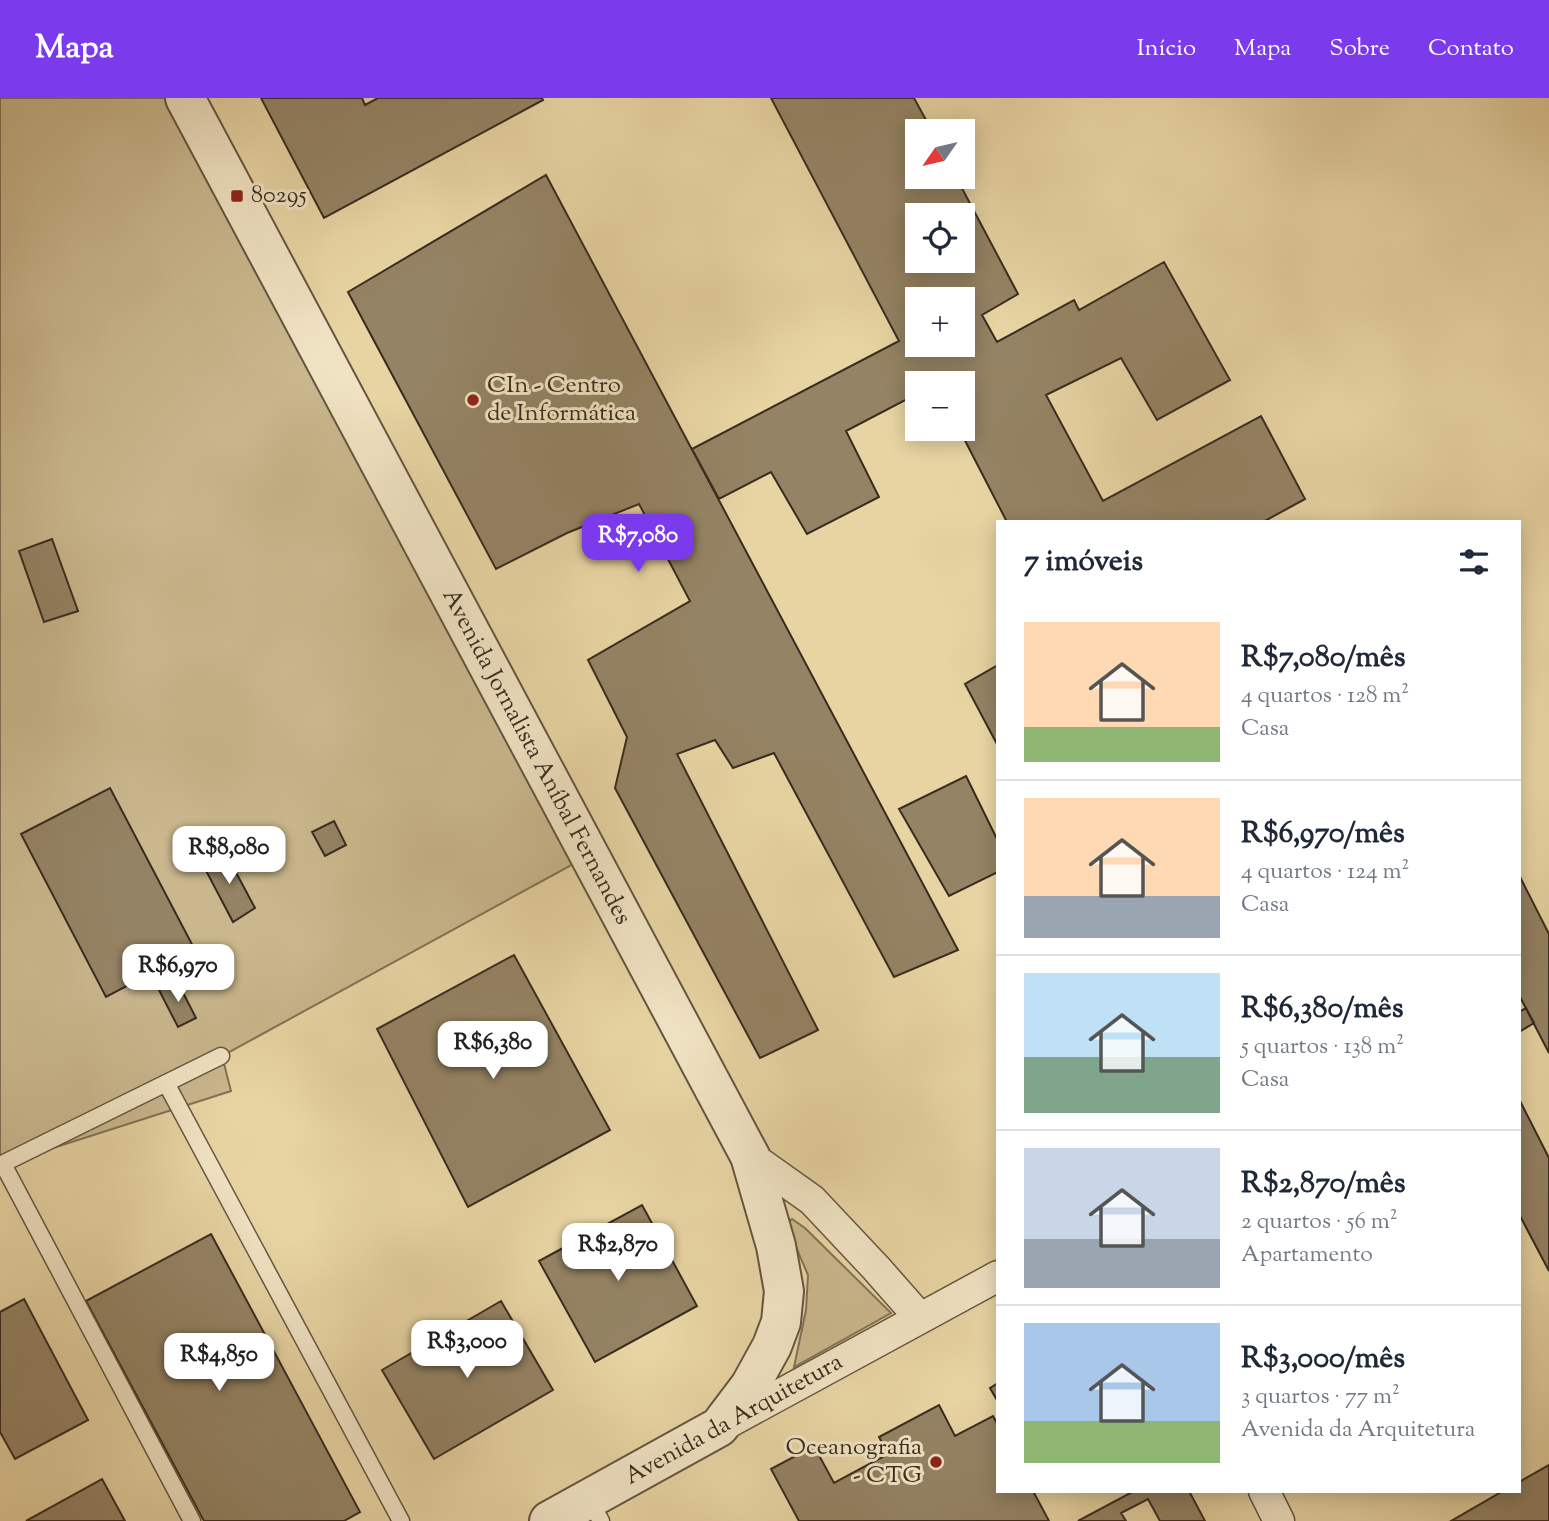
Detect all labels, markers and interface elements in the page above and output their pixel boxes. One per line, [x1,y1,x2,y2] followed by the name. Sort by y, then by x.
[35,25,114,73] text: Mapa
[1137,32,1196,66] text: Início
[1234,32,1291,66] text: Mapa
[1329,32,1390,66] text: Sobre
[1428,32,1514,66] text: Contato
[905,119,975,189] north arrow
[905,119,975,441] map controls
[251,179,307,213] place label: 80295
[229,188,245,204] marker: 80295
[905,203,975,273] button: locate
[905,287,975,357] button: +
[487,369,636,431] place label: CIn - Centro de Informática
[905,371,975,441] button: −
[465,392,481,408] marker: CIn - Centro de Informática
[573,514,703,574] pin: R$7,080
[598,520,678,553] text: R$7,080
[1024,541,1143,584] text: 7 imóveis
[1455,543,1493,581] icon: filters
[433,583,639,931] street label: Avenida Jornalista Aníbal Fernandes
[1241,637,1406,680] text: R$7,080/mês
[1080,650,1164,734] icon: home
[1241,680,1409,713] text: 4 quartos · 128 m²
[1241,713,1289,746] text: Casa
[1241,813,1405,856] text: R$6,970/mês
[164,826,294,886] pin: R$8,080
[1080,826,1164,910] icon: home
[189,832,269,865] text: R$8,080
[1241,856,1409,889] text: 4 quartos · 124 m²
[1241,889,1289,922] text: Casa
[113,944,243,1004] pin: R$6,970
[138,950,218,983] text: R$6,970
[1241,988,1403,1031] text: R$6,380/mês
[1080,1001,1164,1085] icon: home
[428,1021,558,1081] pin: R$6,380
[454,1027,532,1060] text: R$6,380
[1241,1031,1404,1064] text: 5 quartos · 138 m²
[1241,1064,1289,1097] text: Casa
[1241,1163,1406,1206] text: R$2,870/mês
[1080,1176,1164,1260] icon: home
[1241,1206,1398,1239] text: 2 quartos · 56 m²
[553,1224,683,1283] pin: R$2,870
[578,1229,658,1262] text: R$2,870
[1241,1239,1373,1272] text: Apartamento
[402,1320,532,1380] pin: R$3,000
[427,1326,507,1359] text: R$3,000
[154,1334,284,1393] pin: R$4,850
[1241,1338,1405,1381] text: R$3,000/mês
[180,1339,258,1372] text: R$4,850
[619,1346,849,1494] street label: Avenida da Arquitetura
[1080,1351,1164,1435] icon: home
[1241,1381,1400,1414] text: 3 quartos · 77 m²
[1241,1414,1475,1447] text: Avenida da Arquitetura
[785,1431,922,1493] place label: Oceanografia - CTG
[928,1454,944,1470] marker: Oceanografia - CTG

